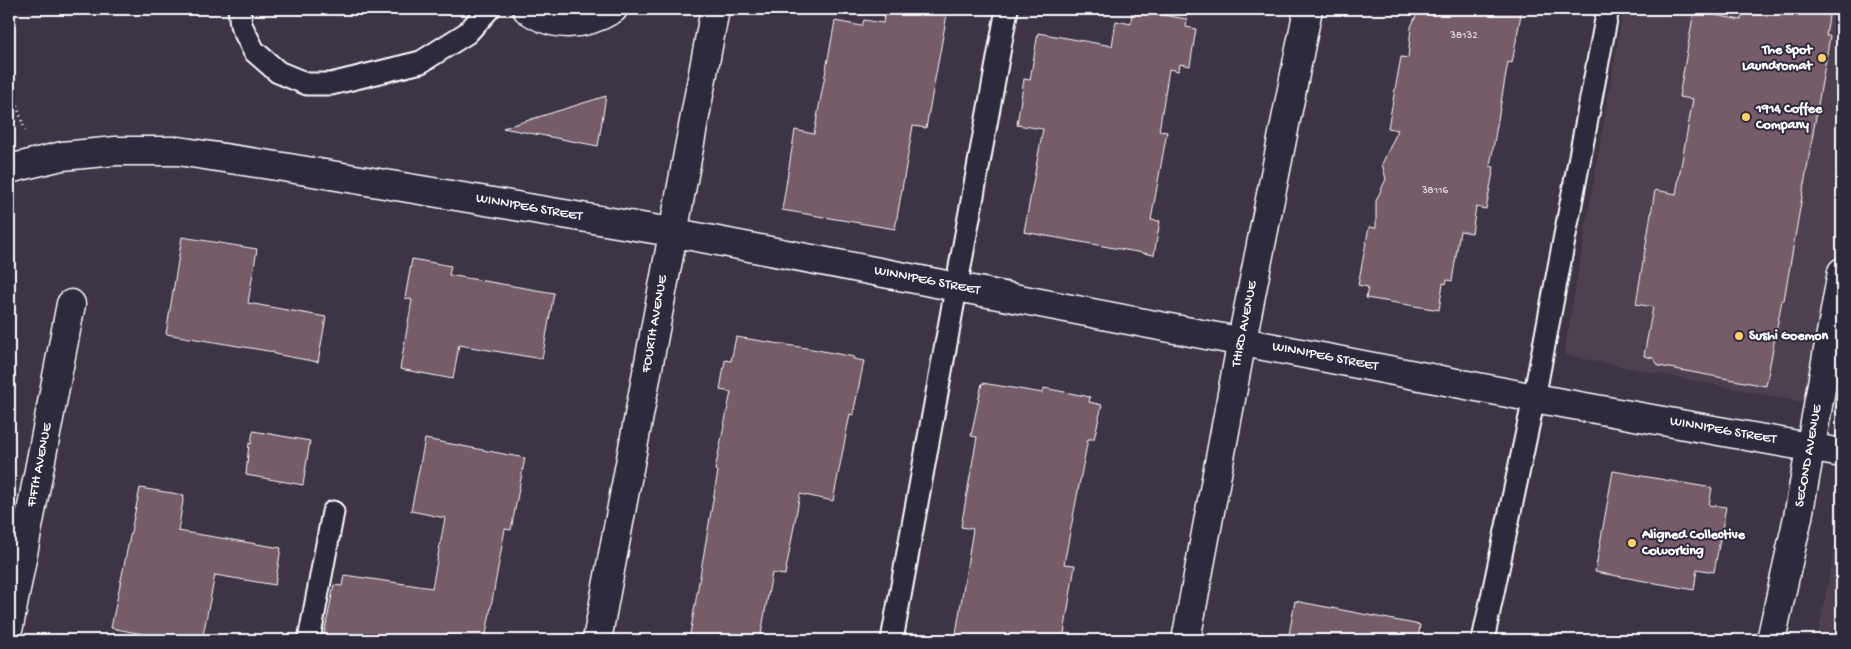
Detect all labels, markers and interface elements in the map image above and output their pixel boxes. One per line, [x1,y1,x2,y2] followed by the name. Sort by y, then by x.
[1449,30,1478,42] house number: 38132
[1742,42,1813,75] place label: The Spot Laundromat
[1816,52,1828,64] marker: The Spot Laundromat
[1755,101,1823,134] place label: 1914 Coffee Company
[1740,111,1752,123] marker: 1914 Coffee Company
[1421,185,1449,197] house number: 38116
[475,190,584,226] street label: WINNIPEG STREET
[873,262,982,300] street label: WINNIPEG STREET
[638,273,672,375] street label: FOURTH AVENUE
[1228,278,1262,369] street label: THIRD AVENUE
[1749,328,1829,345] place label: Sushi Goemon
[1733,330,1745,342] marker: Sushi Goemon
[1271,338,1380,376] street label: WINNIPEG STREET
[1792,402,1827,508] street label: SECOND AVENUE
[1669,413,1778,449] street label: WINNIPEG STREET
[23,420,57,509] street label: FIFTH AVENUE
[1641,527,1746,560] place label: Aligned Collective Coworking
[1626,537,1638,549] marker: Aligned Collective Coworking

